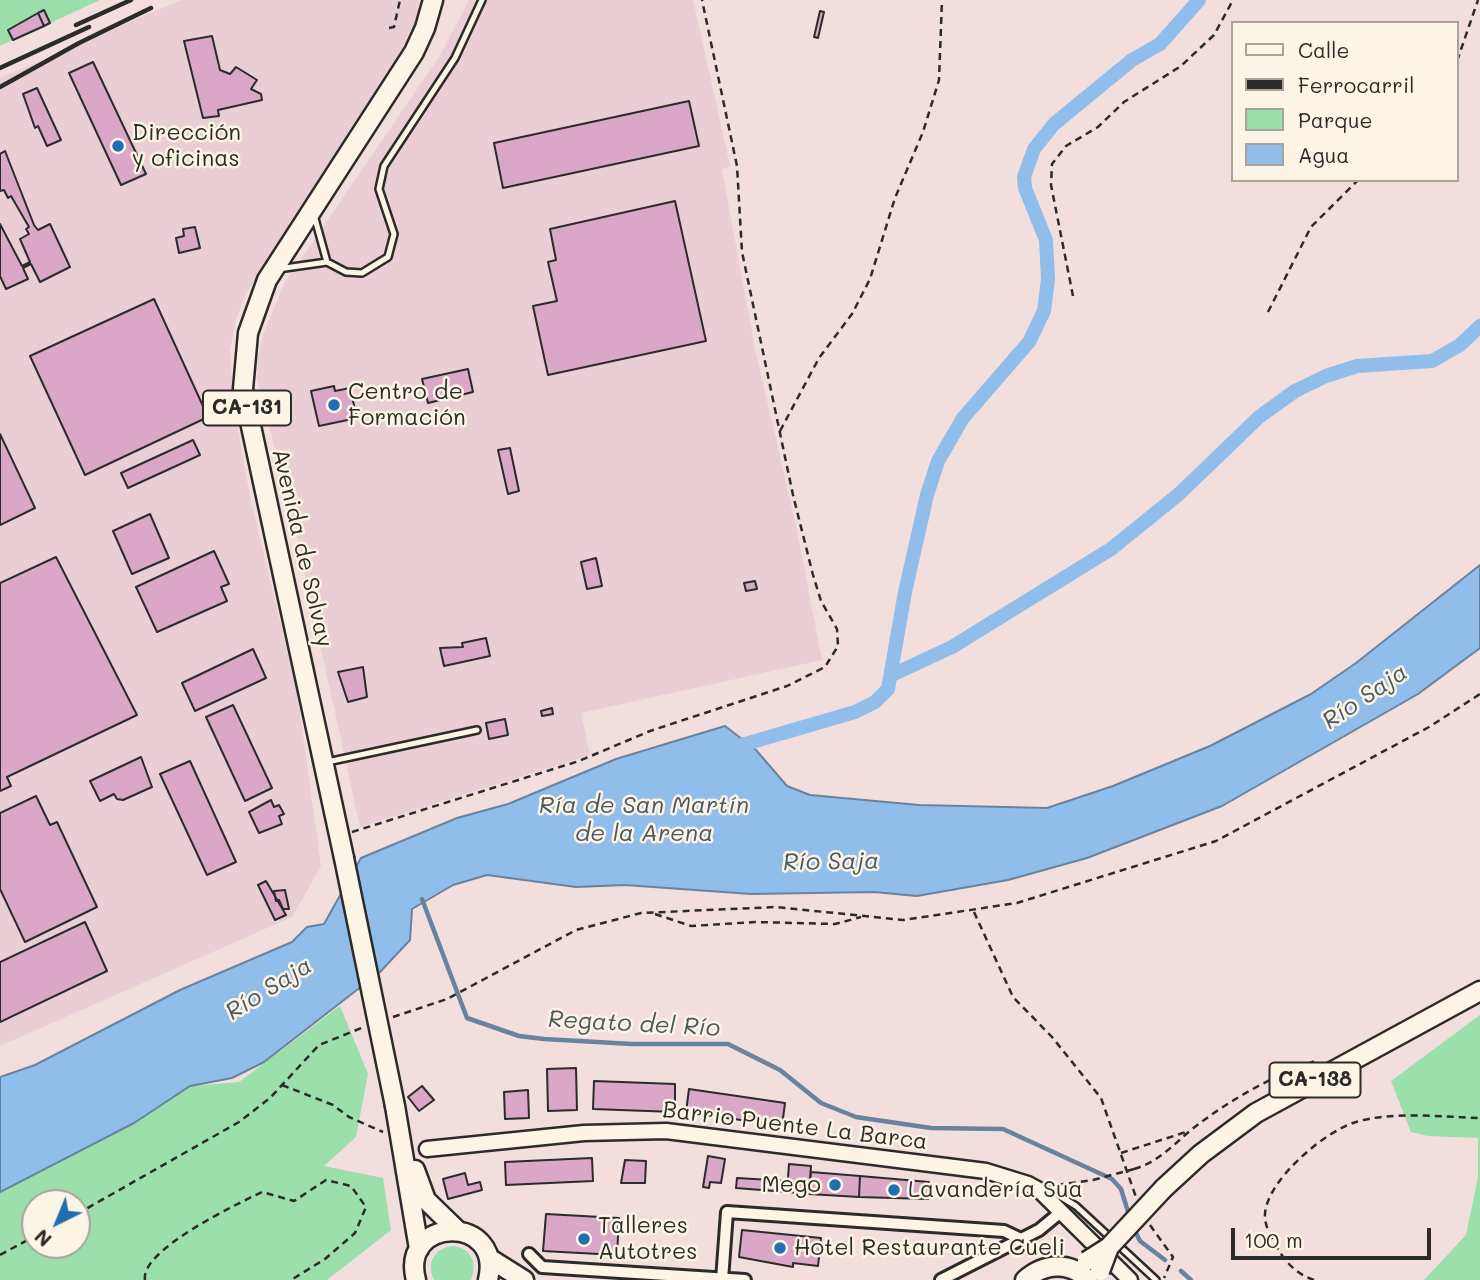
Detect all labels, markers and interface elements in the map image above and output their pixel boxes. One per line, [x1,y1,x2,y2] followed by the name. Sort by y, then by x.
[1232,21,1459,182] legend
[1298,36,1350,63] text: Calle
[1298,71,1415,98] text: Ferrocarril
[1298,106,1372,133] text: Parque
[132,119,241,173] place label: Dirección y oficinas
[110,138,126,154] marker: Dirección y oficinas
[1298,141,1349,168] text: Agua
[348,378,466,432] place label: Centro de Formación
[203,390,291,426] road number: CA-131
[326,397,342,413] marker: Centro de Formación
[266,446,338,650] street label: Avenida de Solvay
[1317,658,1413,736] water label: Río Saja
[539,792,749,848] water label: Ría de San Martín de la Arena
[783,847,879,877] water label: Río Saja
[221,951,317,1027] water label: Río Saja
[547,1005,721,1043] water label: Regato del Río
[1270,1062,1360,1098] road number: CA-138
[661,1096,929,1156] street label: Barrio Puente La Barca
[761,1171,821,1199] place label: Mego
[908,1176,1083,1204] place label: Lavandería Sua
[827,1177,843,1193] marker: Mego
[886,1182,902,1198] marker: Lavandería Sua
[21,1189,91,1259] north arrow
[598,1212,697,1266] place label: Talleres Autotres
[1235,1214,1434,1258] scale bar
[29,1224,57,1252] text: N
[1244,1226,1303,1253] text: 100 m
[576,1231,592,1247] marker: Talleres Autotres
[794,1234,1065,1262] place label: Hotel Restaurante Cueli
[772,1240,788,1256] marker: Hotel Restaurante Cueli

